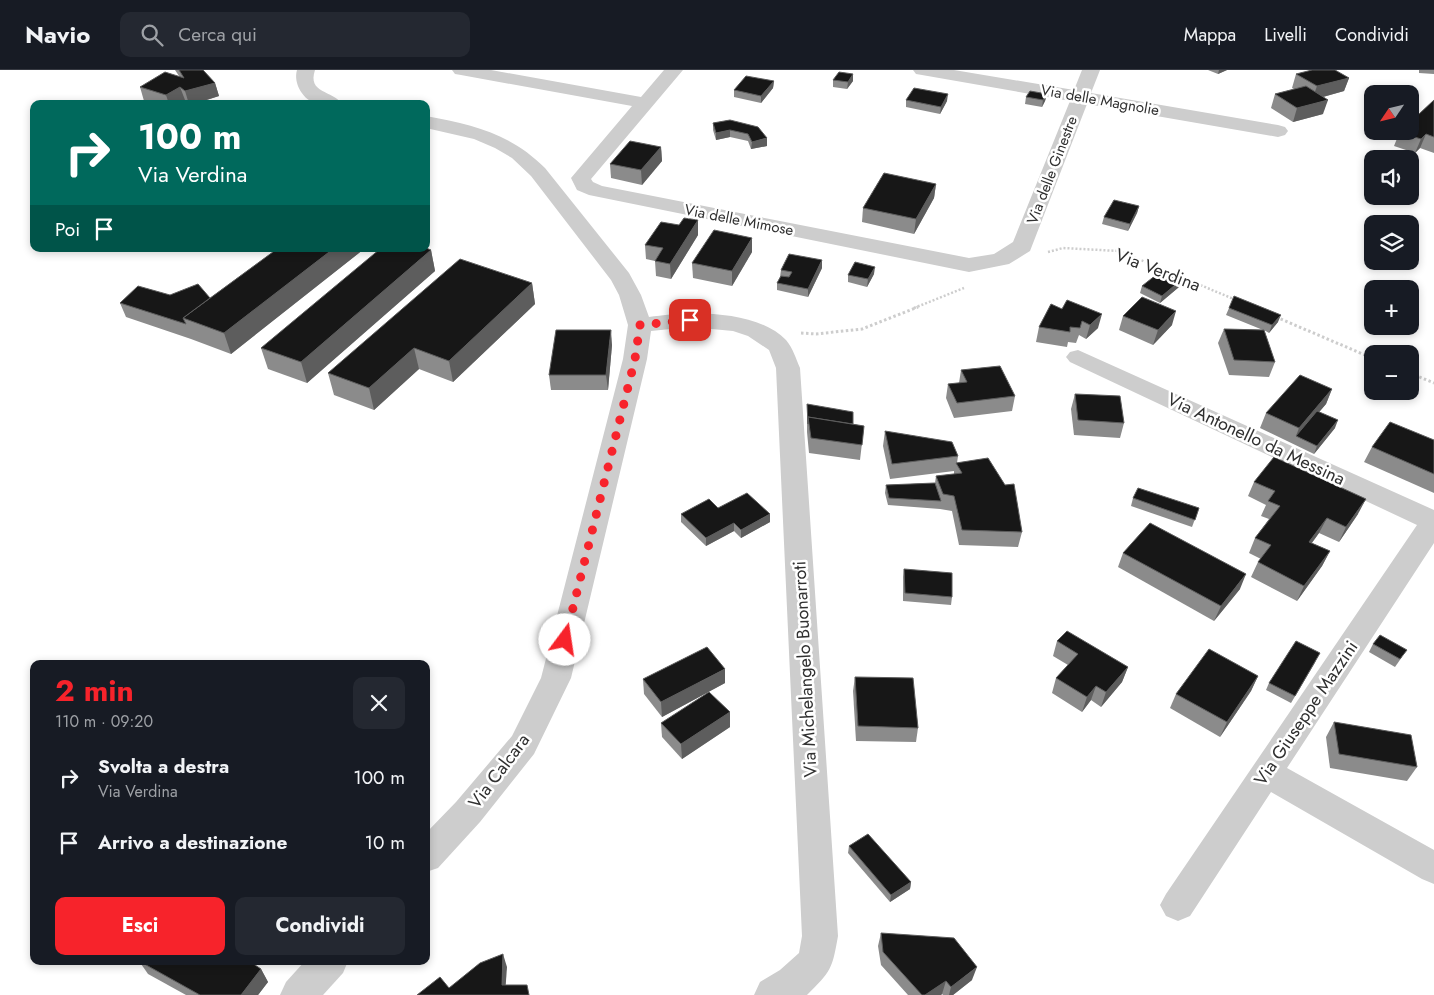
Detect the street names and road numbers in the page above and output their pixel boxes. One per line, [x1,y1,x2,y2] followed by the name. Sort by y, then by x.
[1039,79,1161,121] street label: Via delle Magnolie
[1021,112,1083,227] street label: Via delle Ginestre
[683,199,796,241] street label: Via delle Mimose
[1112,242,1204,298] street label: Via Verdina
[1163,386,1349,492] street label: Via Antonello da Messina
[786,560,824,778] street label: Via Michelangelo Buonarroti
[1248,635,1364,791] street label: Via Giuseppe Mazzini
[462,728,536,814] street label: Via Calcara

